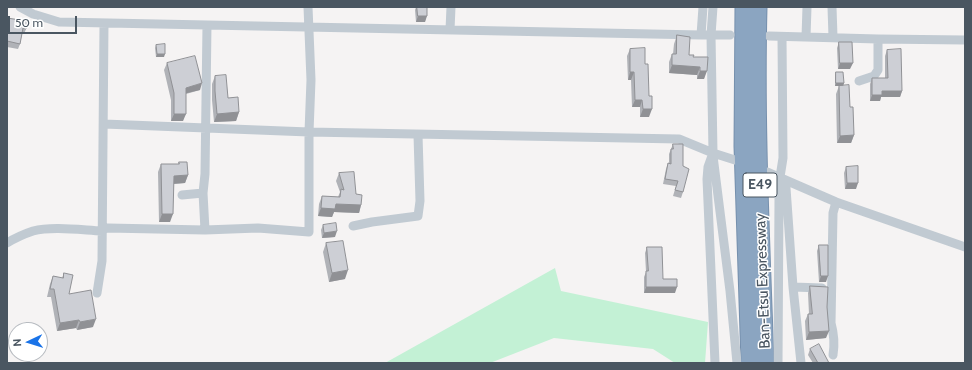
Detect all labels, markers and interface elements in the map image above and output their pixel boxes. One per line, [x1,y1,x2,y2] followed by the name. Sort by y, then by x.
[10,8,79,34] scale bar
[15,15,43,30] text: 50 m
[743,173,777,197] road number: E49
[752,213,774,349] street label: Ban-Etsu Expressway
[8,322,48,362] north arrow
[10,338,24,347] text: N

